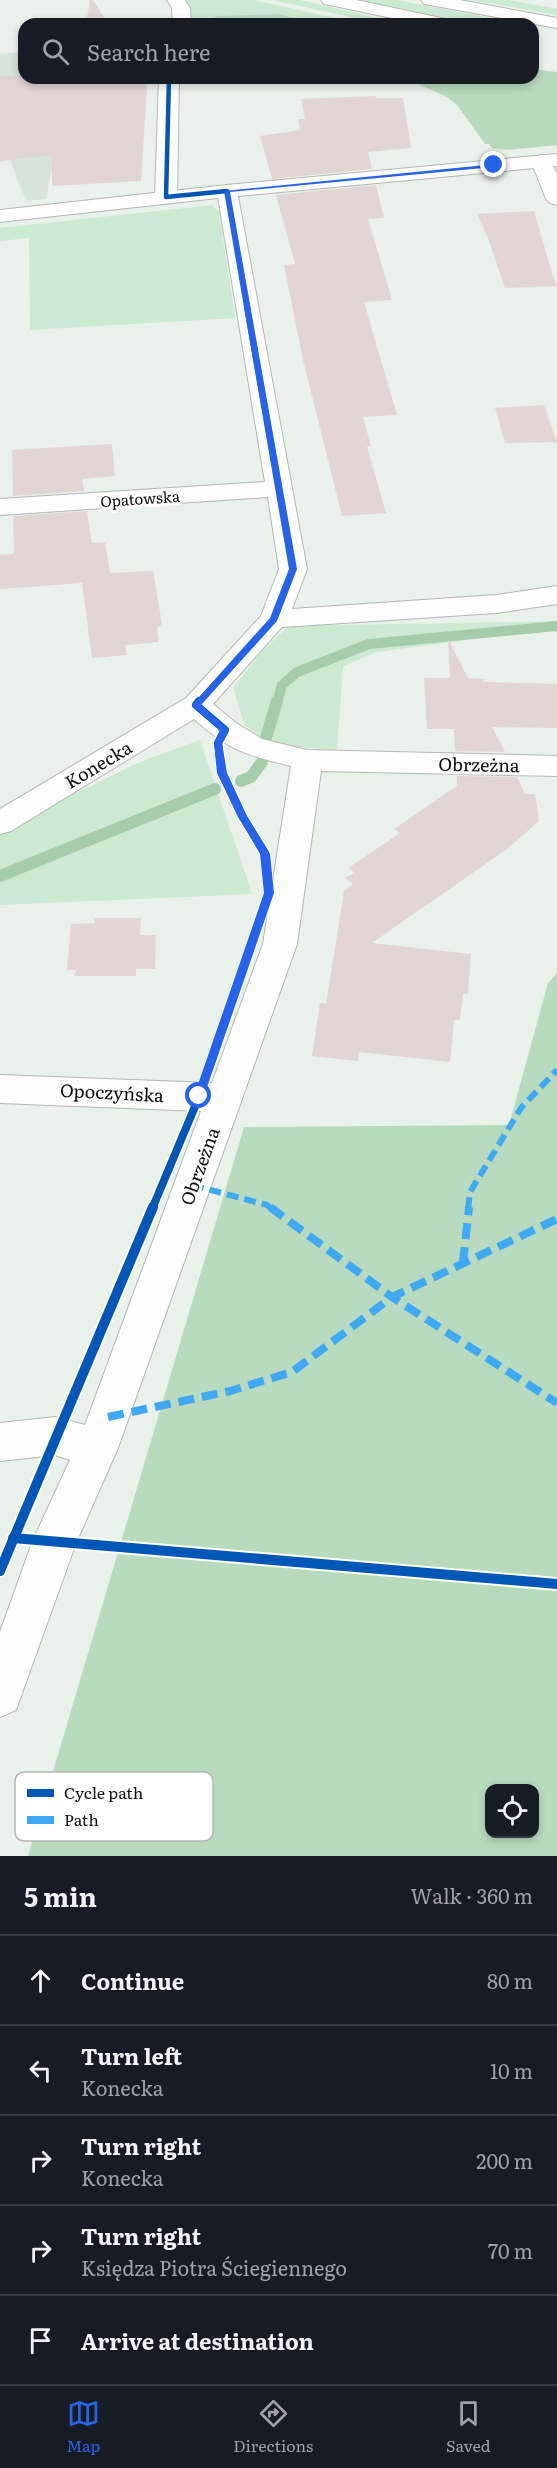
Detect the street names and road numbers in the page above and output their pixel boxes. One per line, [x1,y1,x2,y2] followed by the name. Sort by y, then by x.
[99,484,181,512] street label: Opatowska
[59,733,137,795] street label: Konecka
[438,750,520,778] street label: Obrzeżna
[59,1076,165,1108] street label: Opoczyńska
[172,1123,226,1209] street label: Obrzeżna

